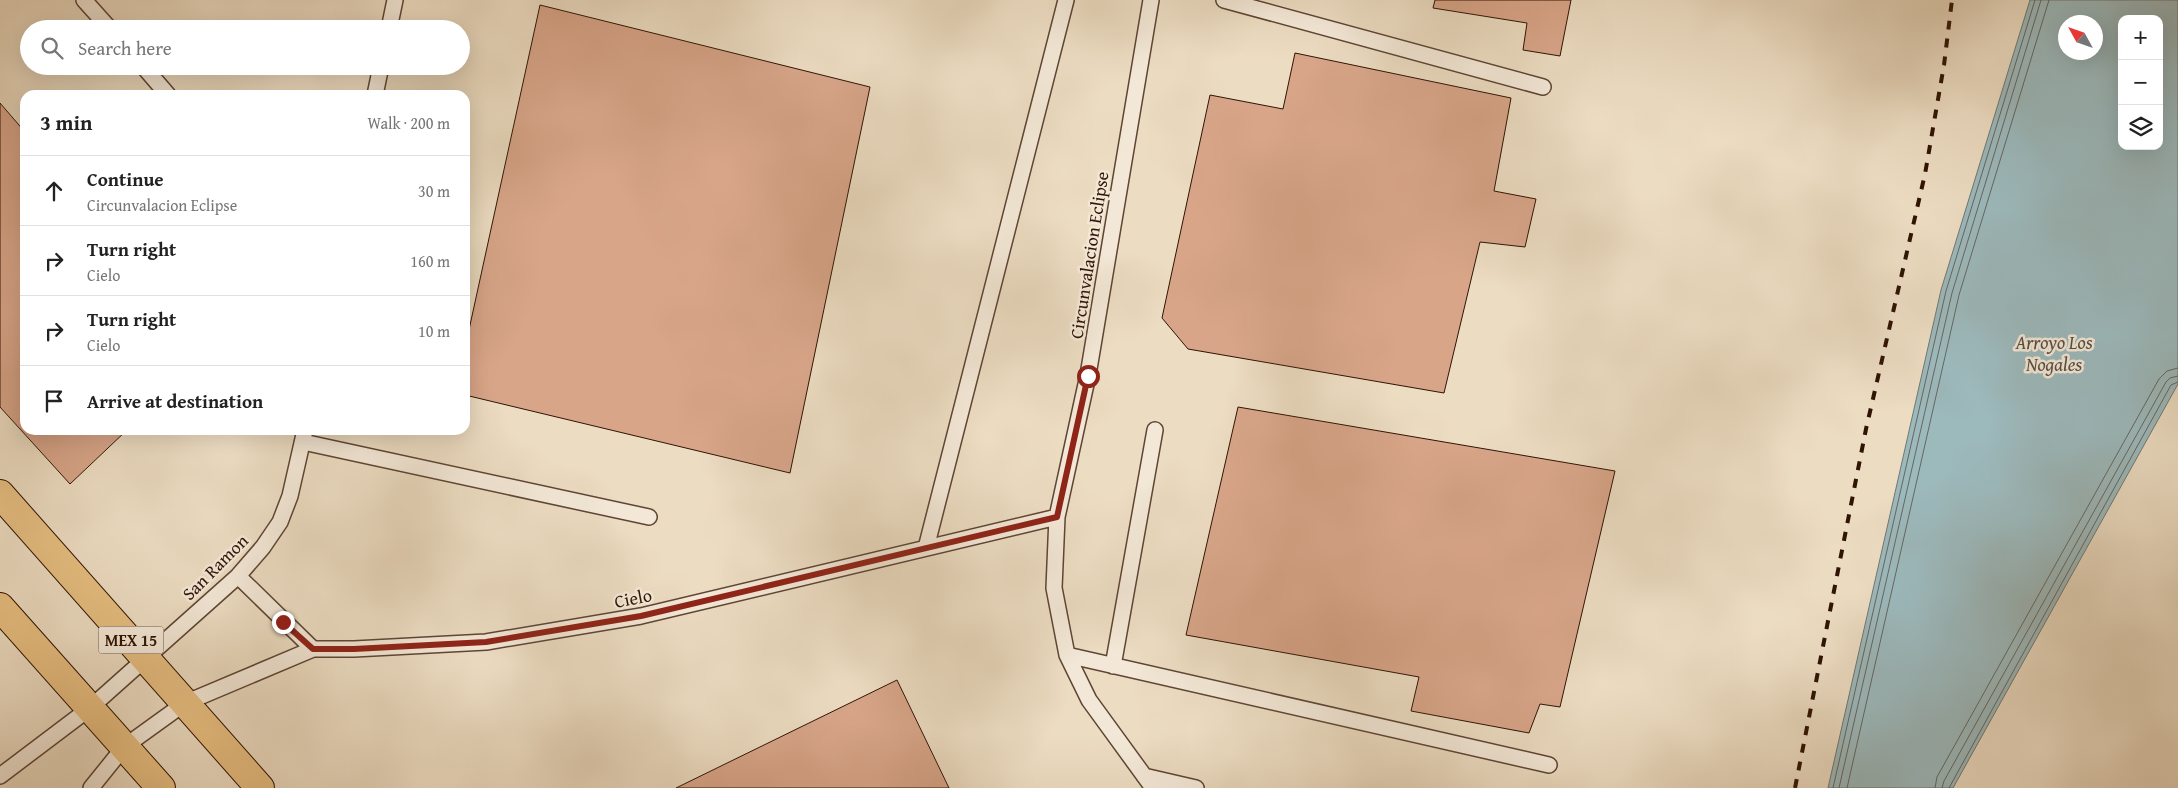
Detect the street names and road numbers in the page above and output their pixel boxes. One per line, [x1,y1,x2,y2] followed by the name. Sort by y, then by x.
[1062,169,1116,341] street label: Circunvalacion Eclipse
[176,528,254,606] street label: San Ramon
[612,581,654,615] street label: Cielo
[98,626,164,654] road number: MEX 15

